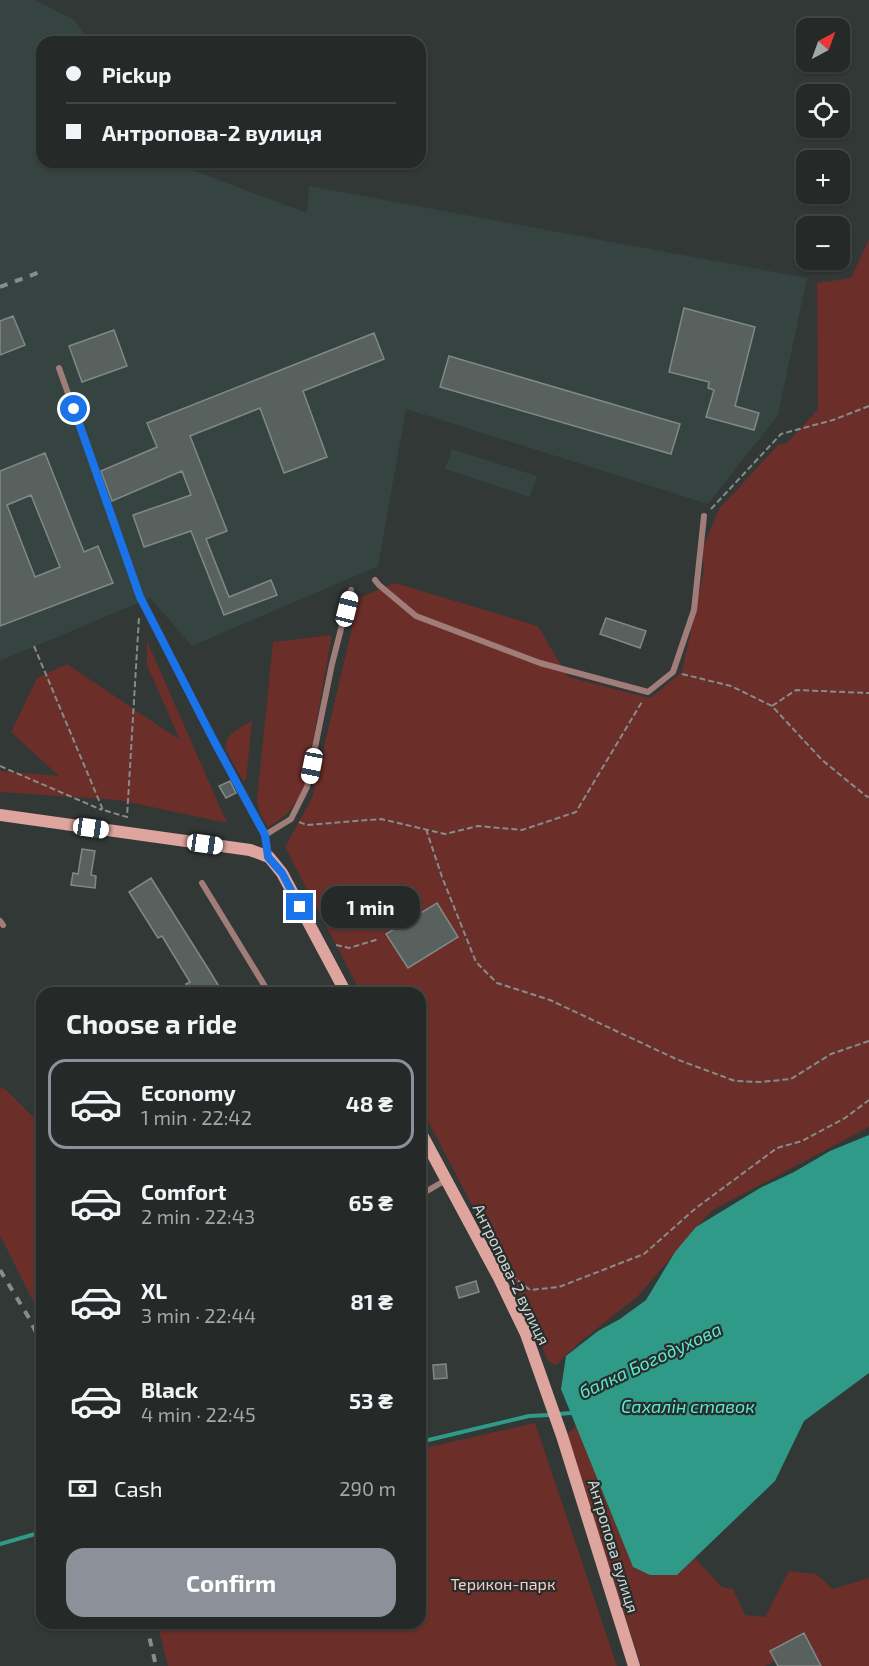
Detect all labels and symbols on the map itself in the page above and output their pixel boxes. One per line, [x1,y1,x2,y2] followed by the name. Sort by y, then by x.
[796,18,850,72] north arrow
[60,395,87,422] route start
[334,589,360,629] car
[300,747,324,785] car
[72,817,110,839] car
[186,833,224,855] car
[321,886,420,928] callout: 1 min
[286,893,313,920] route end
[469,1200,554,1348] street label: Антропова-2 вулиця
[575,1317,725,1403] water label: балка Богодухова
[621,1395,755,1417] water label: Сахалін ставок
[584,1477,643,1615] street label: Антропова вулиця
[451,1574,556,1593] park label: Терикон-парк

